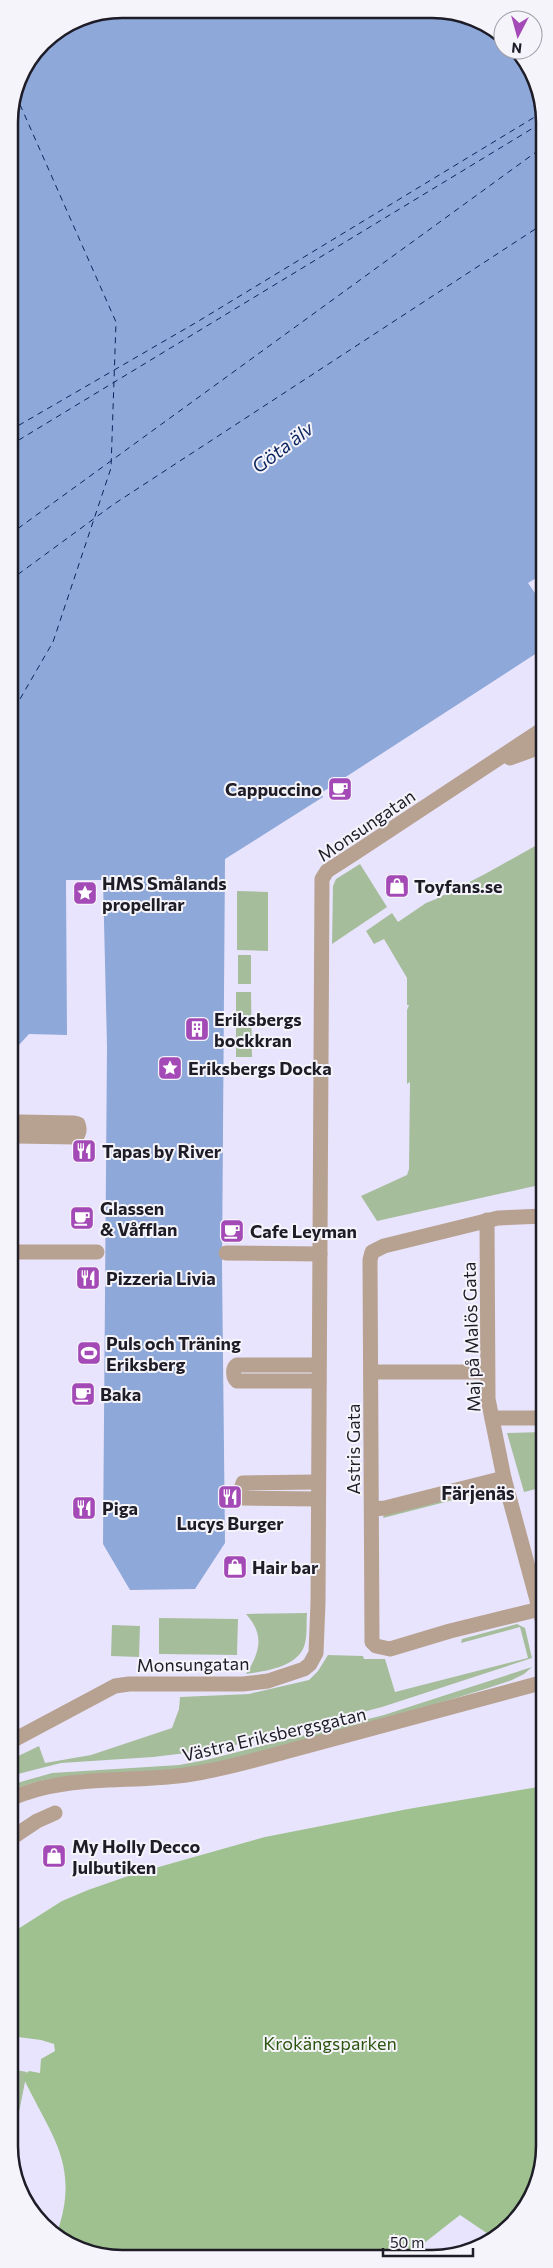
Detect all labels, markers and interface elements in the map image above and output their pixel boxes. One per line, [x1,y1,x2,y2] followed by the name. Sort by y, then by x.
[493,10,543,60] north arrow
[510,39,523,57] text: N
[247,416,318,477] water label: Göta älv
[327,776,353,802] cafe icon: Cappuccino
[225,778,322,800] place label: Cappuccino
[313,784,419,866] street label: Monsungatan
[102,872,227,915] place label: HMS Smålands propellrar
[384,873,410,899] shop icon: Toyfans.se
[414,875,503,897] place label: Toyfans.se
[72,880,98,906] place icon: HMS Smålands propellrar
[214,1008,302,1051] place label: Eriksbergs bockkran
[184,1016,210,1042] building icon: Eriksbergs bockkran
[157,1055,183,1081] place icon: Eriksbergs Docka
[188,1057,332,1079] place label: Eriksbergs Docka
[71,1138,97,1164] restaurant icon: Tapas by River
[102,1140,222,1162] place label: Tapas by River
[100,1197,177,1240] place label: Glassen & Våfflan
[69,1205,95,1231] cafe icon: Glassen & Våfflan
[219,1218,245,1244] cafe icon: Cafe Leyman
[250,1220,357,1242] place label: Cafe Leyman
[457,1261,485,1413] street label: Maj på Malös Gata
[75,1265,101,1291] restaurant icon: Pizzeria Livia
[106,1267,216,1289] place label: Pizzeria Livia
[106,1332,241,1375] place label: Puls och Träning Eriksberg
[76,1340,102,1366] sports icon: Puls och Träning Eriksberg
[70,1381,96,1407] cafe icon: Baka
[100,1383,141,1405] place label: Baka
[342,1404,364,1494] street label: Astris Gata
[441,1481,515,1504] district label: Färjenäs
[217,1484,243,1510] restaurant icon: Lucys Burger
[71,1495,97,1521] restaurant icon: Piga
[102,1497,138,1519] place label: Piga
[176,1512,284,1534] place label: Lucys Burger
[222,1554,248,1580] shop icon: Hair bar
[252,1556,319,1578] place label: Hair bar
[136,1652,250,1676] street label: Monsungatan
[180,1702,368,1766] street label: Västra Eriksbergsgatan
[72,1835,201,1878] place label: My Holly Decco Julbutiken
[41,1843,67,1869] shop icon: My Holly Decco Julbutiken
[263,2032,397,2054] park label: Krokängsparken
[383,2226,473,2258] scale bar
[390,2233,424,2251] text: 50 m

